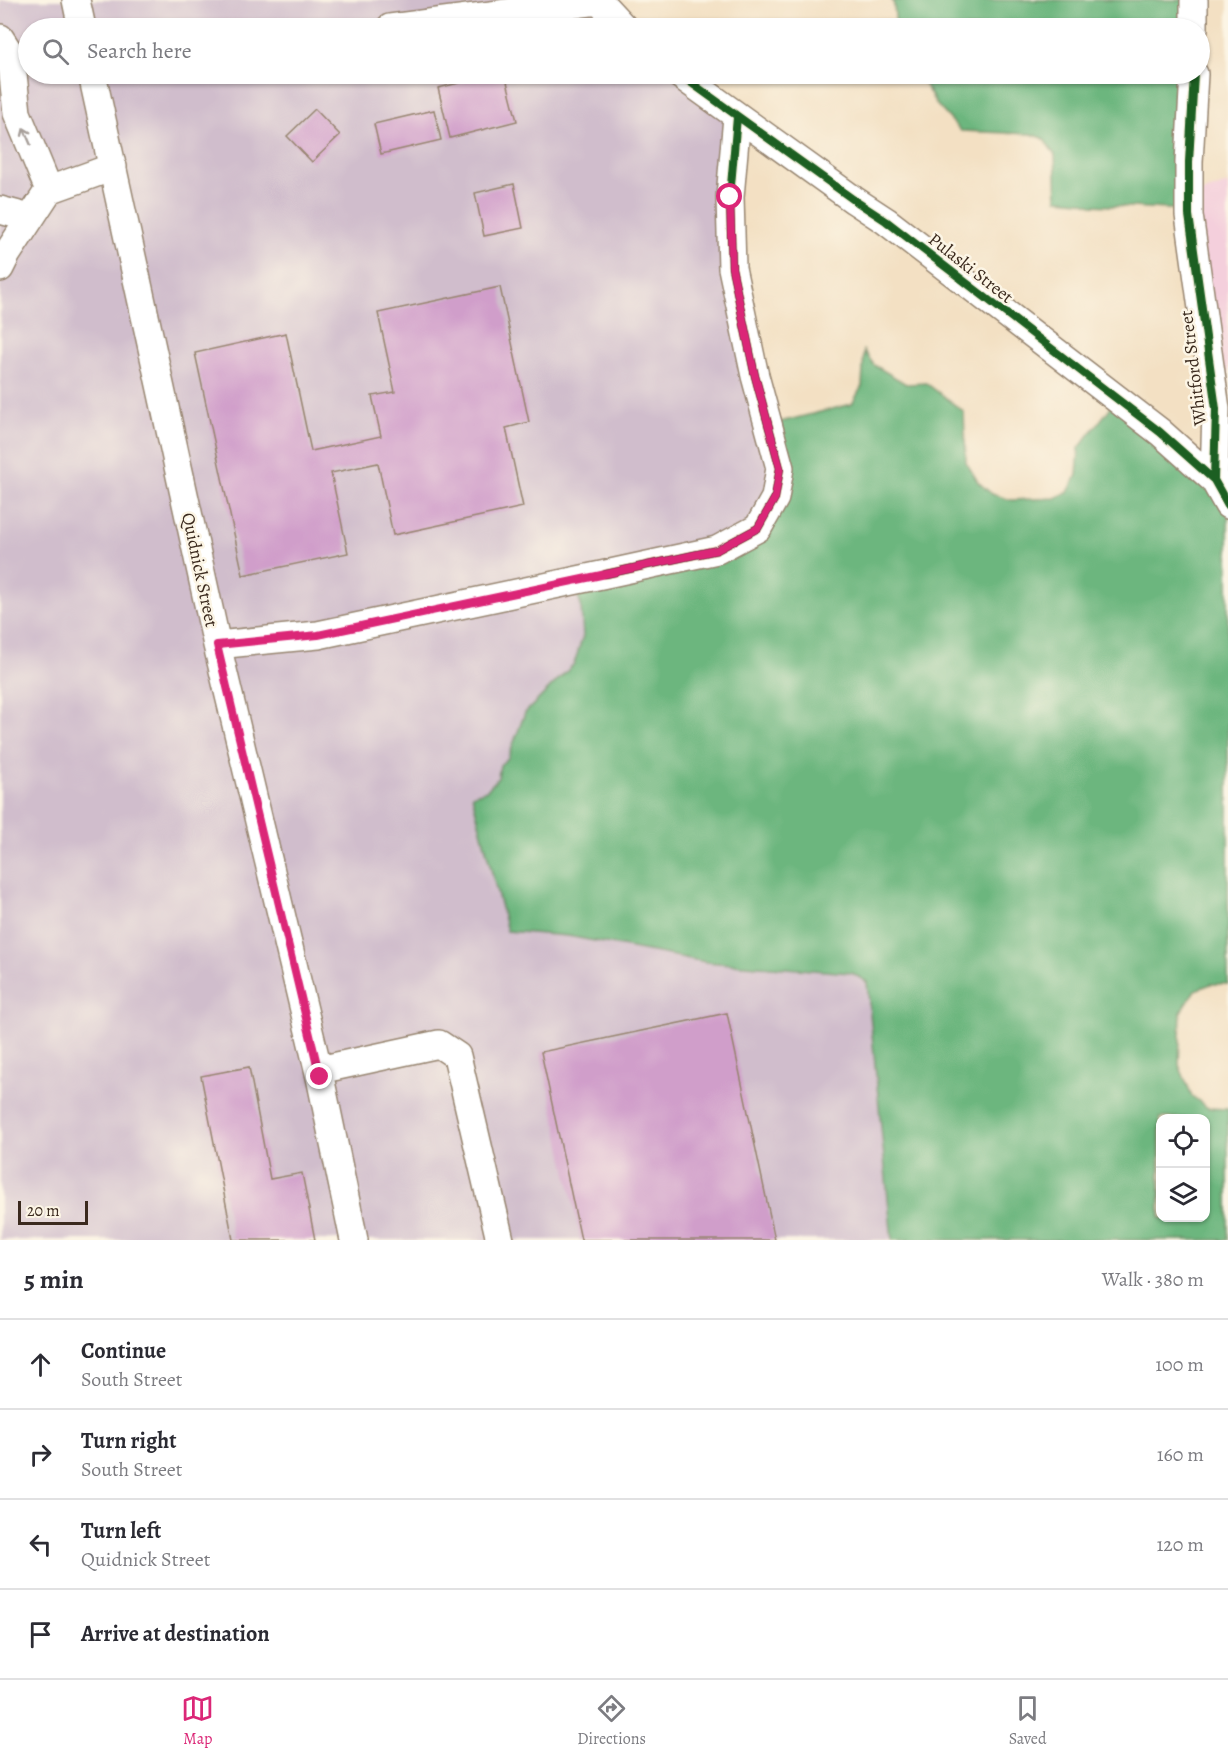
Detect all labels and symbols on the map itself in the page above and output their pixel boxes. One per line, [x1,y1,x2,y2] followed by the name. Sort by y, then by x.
[21,127,32,145] one-way arrow
[716,183,742,209] route start
[924,227,1018,309] street label: Pulaski Street
[1174,309,1212,428] street label: Whitford Street
[176,511,224,629] street label: Quidnick Street
[306,1063,332,1089] route end
[18,1198,88,1226] scale bar

